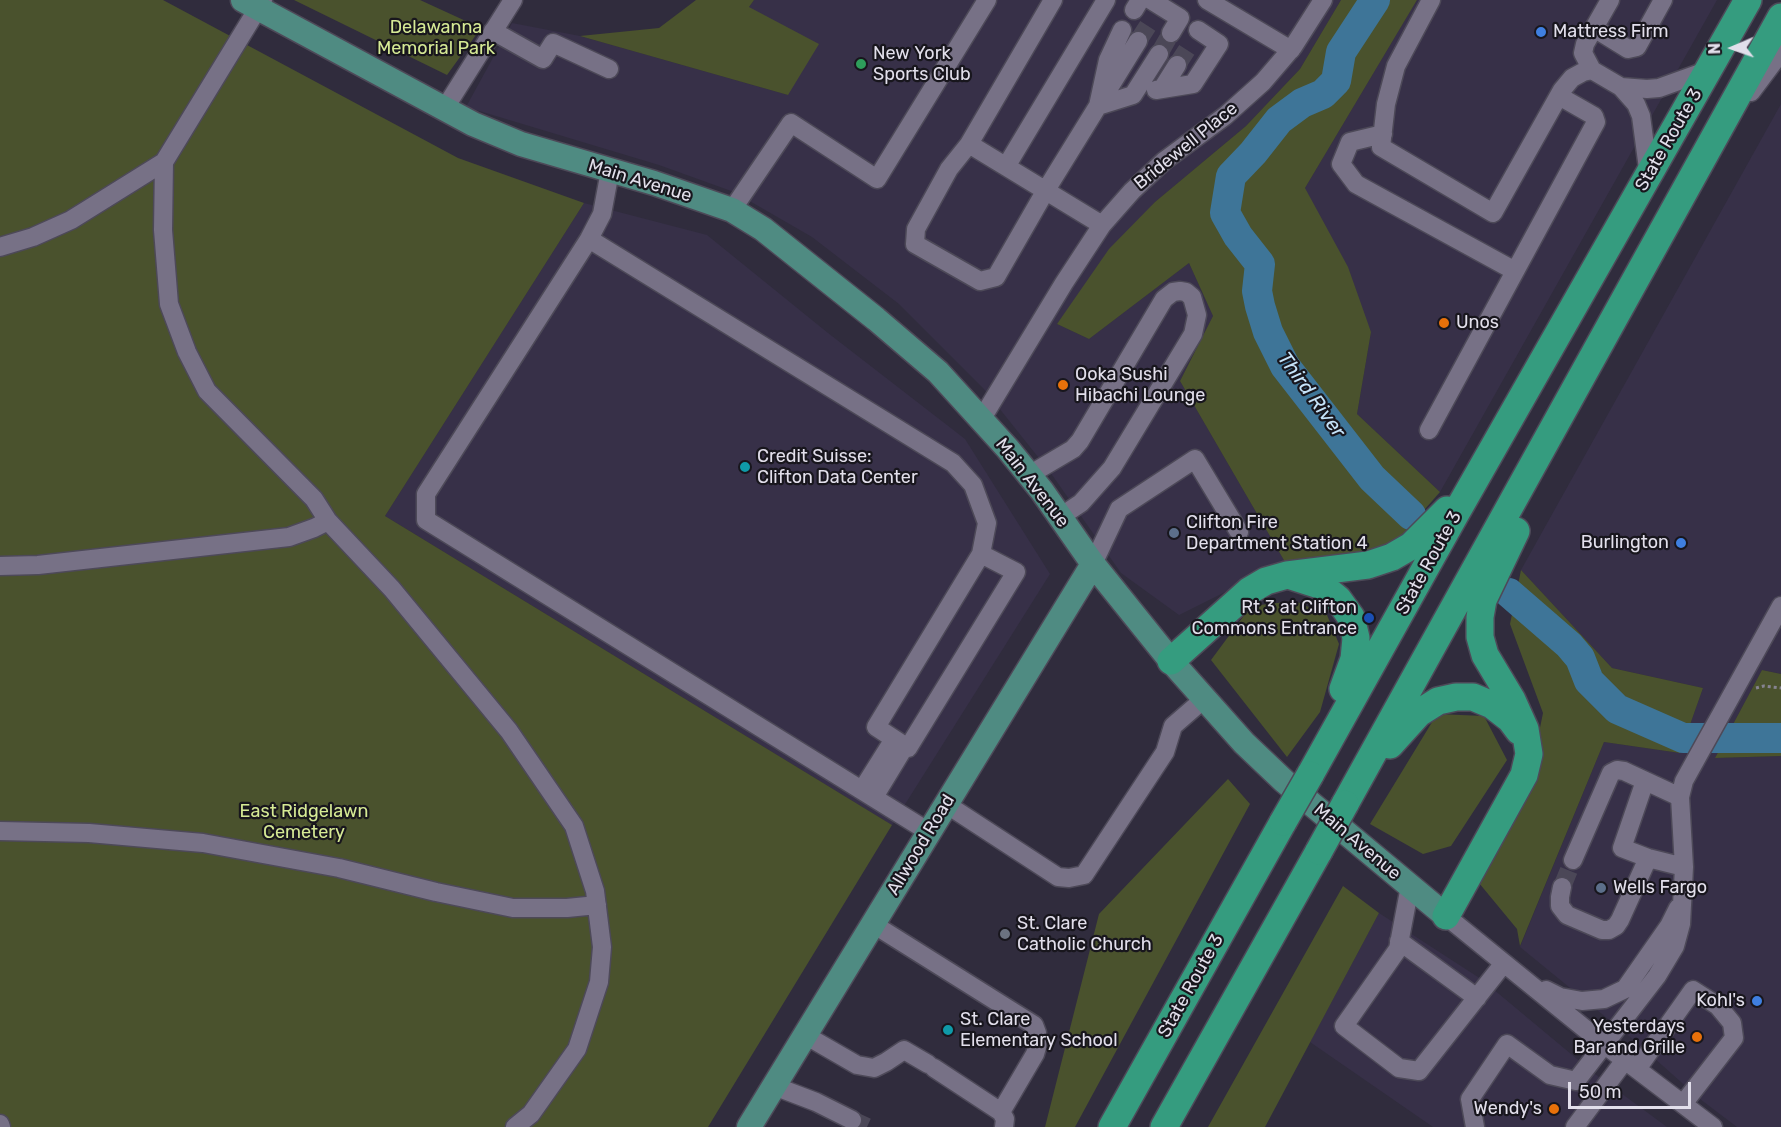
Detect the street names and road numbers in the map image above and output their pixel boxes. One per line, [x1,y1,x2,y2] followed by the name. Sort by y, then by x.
[1631,85,1707,195] street label: State Route 3
[1130,98,1242,194] street label: Bridewell Place
[586,155,694,207] street label: Main Avenue
[991,434,1073,532] street label: Main Avenue
[1392,508,1466,618] street label: State Route 3
[883,791,959,899] street label: Allwood Road
[1309,799,1405,885] street label: Main Avenue
[1154,931,1228,1041] street label: State Route 3

